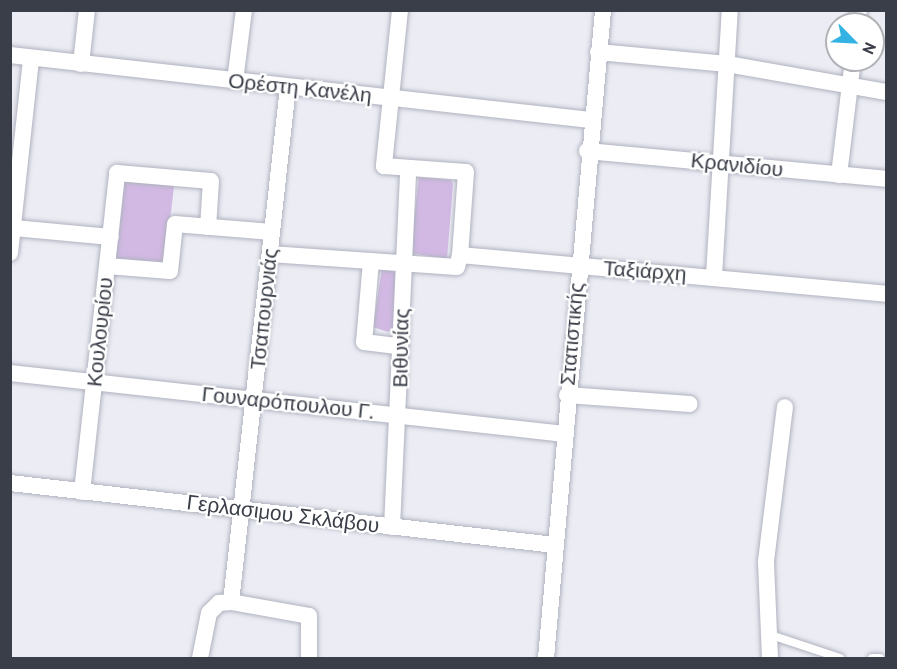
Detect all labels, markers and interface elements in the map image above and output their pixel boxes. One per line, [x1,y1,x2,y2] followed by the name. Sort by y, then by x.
[825,12,885,72] north arrow
[858,40,881,57] text: N
[227,68,373,108] street label: Ορέστη Κανέλη
[690,148,784,182] street label: Κρανιδίου
[245,247,283,371] street label: Τσαπουρνιάς
[602,256,688,286] street label: Ταξιάρχη
[82,276,118,388] street label: Κουλουρίου
[555,281,589,387] street label: Στατιστικής
[388,308,414,388] street label: Βιθυνίας
[201,381,375,425] street label: Γουναρόπουλου Γ.
[185,490,381,538] street label: Γερλασιμου Σκλάβου

